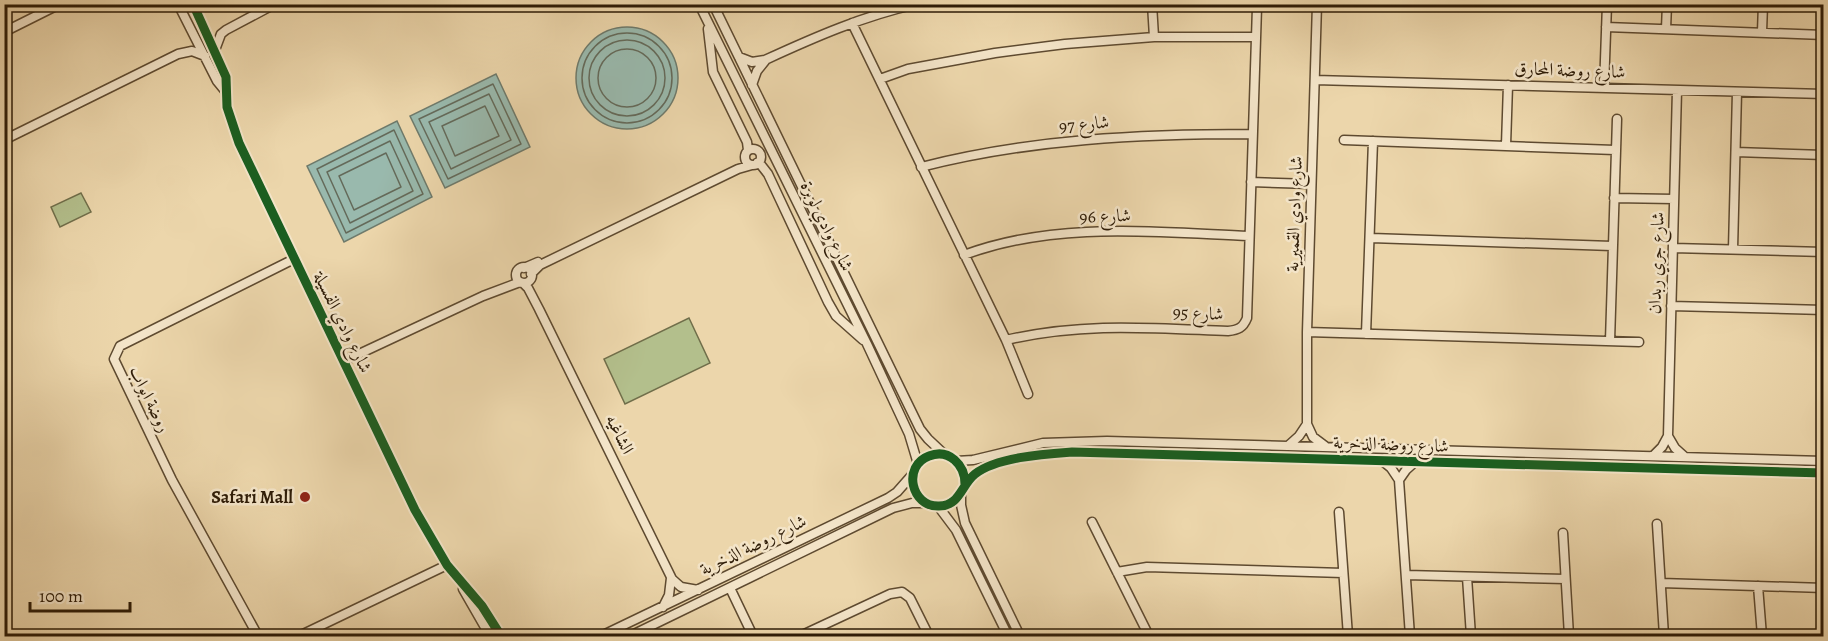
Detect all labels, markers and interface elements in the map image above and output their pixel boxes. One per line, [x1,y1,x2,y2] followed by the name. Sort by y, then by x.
[1514,56,1626,87] street label: شارع روضة المحارق
[1058,109,1111,142] street label: شارع 97
[1280,156,1311,272] street label: شارع وادي القميرية
[792,177,859,276] street label: شارع وادي لوبرة
[1079,203,1131,232] street label: شارع 96
[1642,211,1673,315] street label: شارع جري ربدان
[305,266,378,378] street label: شارع وادي الفسيلة
[1172,300,1224,329] street label: شارع 95
[124,362,176,436] street label: روضة ابواب
[600,410,640,458] street label: الشاغيه
[1333,430,1449,461] street label: شارع روضة الذخرية
[211,485,293,509] place label: Safari Mall
[298,490,312,504] marker: Safari Mall
[696,509,812,584] street label: شارع روضة الذخرية
[30,575,130,613] scale bar
[39,584,83,608] text: 100 m

